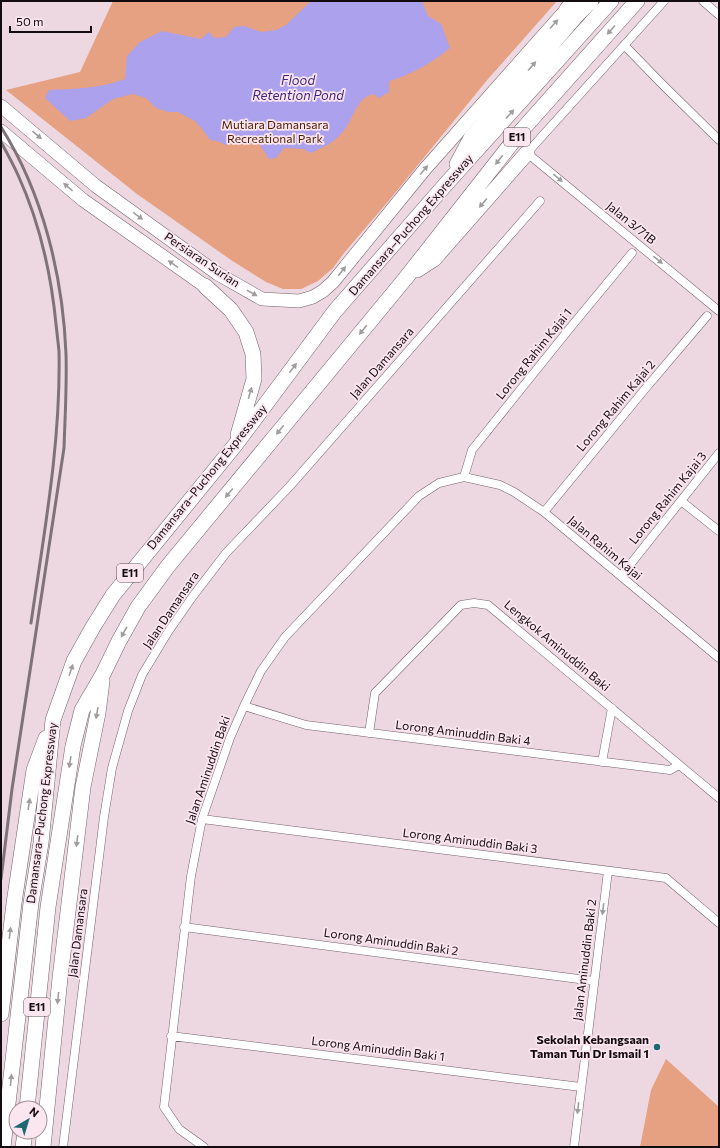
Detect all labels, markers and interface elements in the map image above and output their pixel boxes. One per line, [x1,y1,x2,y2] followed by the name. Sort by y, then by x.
[10,8,91,34] scale bar
[16,14,44,28] text: 50 m
[549,19,559,29] one-way arrow
[607,25,616,35] one-way arrow
[528,61,537,71] one-way arrow
[252,72,344,103] water label: Flood Retention Pond
[505,108,514,119] one-way arrow
[221,117,329,145] park label: Mutiara Damansara Recreational Park
[504,128,530,146] road number: E11
[31,131,42,140] one-way arrow
[345,151,475,298] street label: Damansara–Puchong Expressway
[494,155,503,166] one-way arrow
[420,165,429,176] one-way arrow
[552,173,563,182] one-way arrow
[63,183,74,192] one-way arrow
[478,198,488,208] one-way arrow
[603,198,659,247] street label: Jalan 3/71B
[133,212,143,220] one-way arrow
[162,229,243,290] street label: Persiaran Surian
[653,256,663,265] one-way arrow
[168,260,179,268] one-way arrow
[337,266,346,276] one-way arrow
[246,289,258,296] one-way arrow
[492,305,574,402] street label: Lorong Rahim Kajai 1
[347,324,417,401] street label: Jalan Damansara
[358,324,367,335] one-way arrow
[573,357,658,454] street label: Lorong Rahim Kajai 2
[288,362,297,373] one-way arrow
[247,387,253,399] one-way arrow
[143,401,269,552] street label: Damansara–Puchong Expressway
[276,425,285,436] one-way arrow
[626,448,709,546] street label: Lorong Rahim Kajai 3
[224,488,233,499] one-way arrow
[565,512,645,583] street label: Jalan Rahim Kajai
[117,564,143,582] road number: E11
[139,568,202,651] street label: Jalan Damansara
[502,597,613,694] street label: Lengkok Aminuddin Baki
[120,626,127,638] one-way arrow
[68,664,74,676] one-way arrow
[94,707,100,719] one-way arrow
[182,714,233,826] street label: Jalan Aminuddin Baki
[395,717,532,747] street label: Lorong Aminuddin Baki 4
[23,721,59,904] street label: Damansara–Puchong Expressway
[67,756,73,768] one-way arrow
[26,798,32,810] one-way arrow
[402,825,538,855] street label: Lorong Aminuddin Baki 3
[73,835,80,847] one-way arrow
[65,888,90,978] street label: Jalan Damansara
[570,898,599,1022] street label: Jalan Aminuddin Baki 2
[600,903,606,915] one-way arrow
[323,925,460,957] street label: Lorong Aminuddin Baki 2
[7,927,14,939] one-way arrow
[55,992,62,1004] one-way arrow
[24,998,50,1016] road number: E11
[530,1032,649,1060] place label: Sekolah Kebangsaan Taman Tun Dr Ismail 1
[311,1033,445,1063] street label: Lorong Aminuddin Baki 1
[652,1042,662,1052] marker: Sekolah Kebangsaan Taman Tun Dr Ismail 1
[8,1074,14,1086] one-way arrow
[8,1100,48,1140] north arrow
[575,1102,582,1114] one-way arrow
[27,1104,42,1119] text: N

